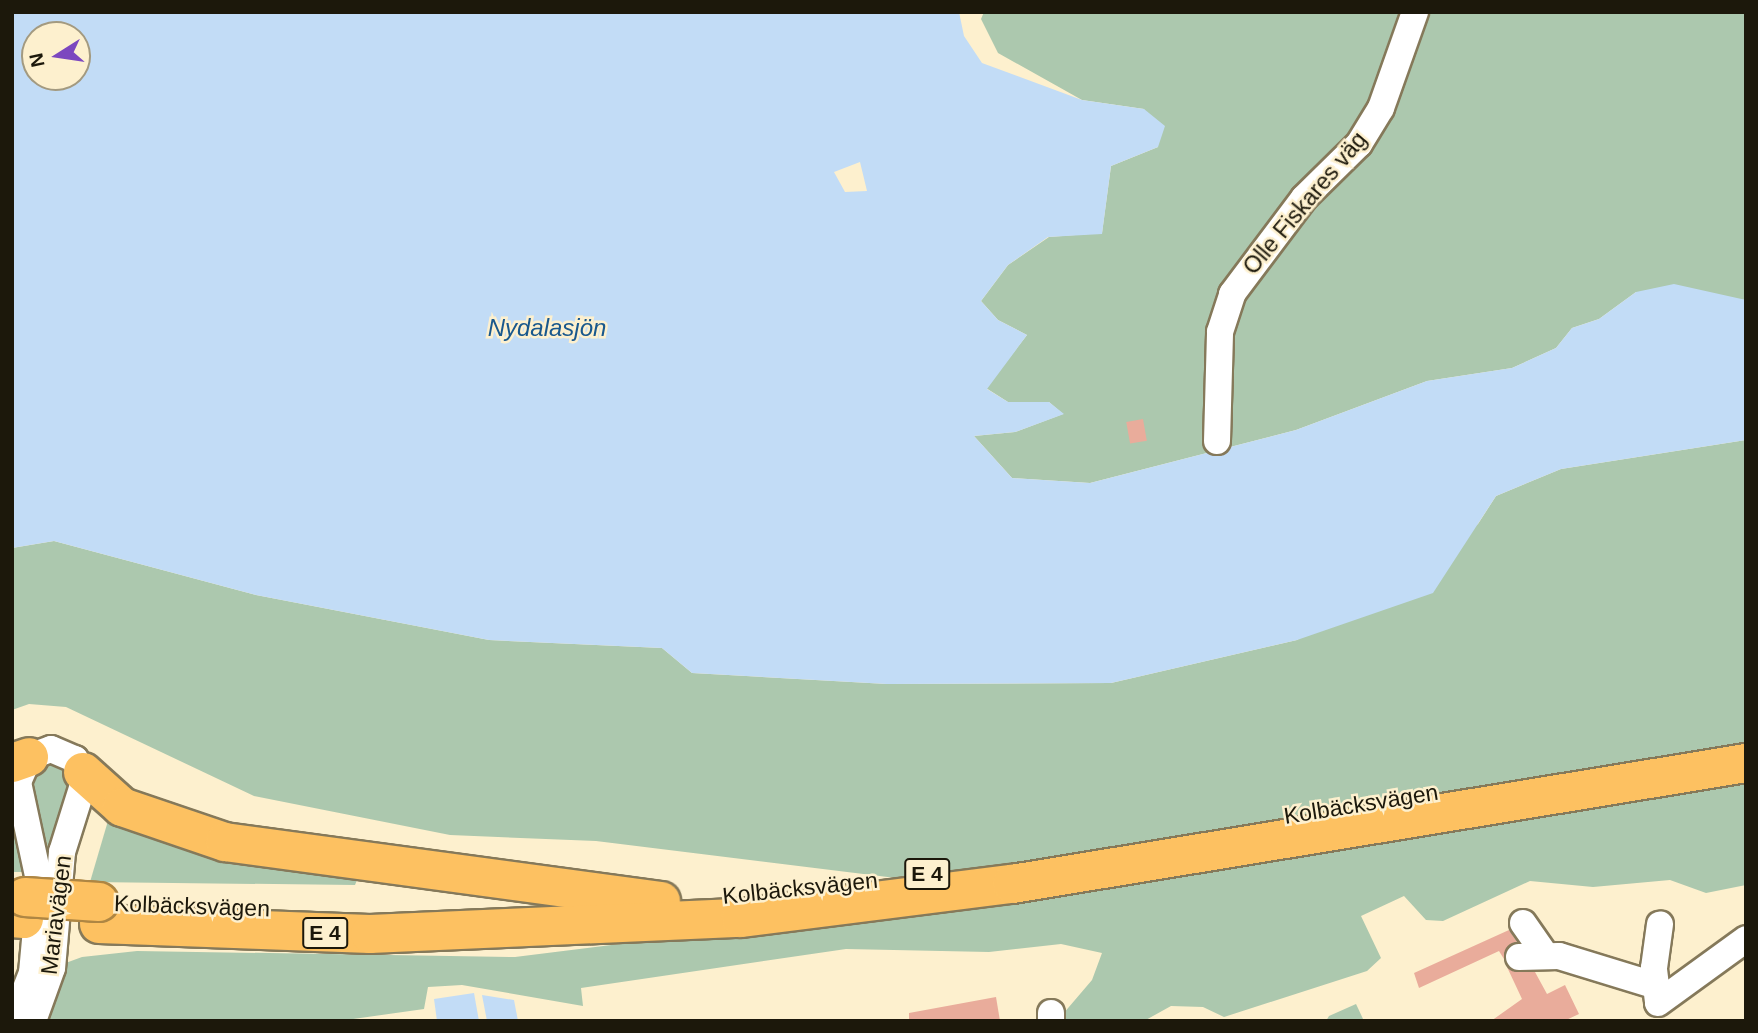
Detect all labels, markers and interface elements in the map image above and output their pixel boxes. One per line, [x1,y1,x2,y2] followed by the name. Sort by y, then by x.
[21,21,91,91] north arrow
[25,51,49,69] text: N
[1237,126,1373,280] street label: Olle Fiskares väg
[488,314,606,342] water label: Nydalasjön
[1282,778,1440,830] street label: Kolbäcksvägen
[35,854,77,976] street label: Mariavägen
[902,856,951,892] road number: E 4
[721,866,879,910] street label: Kolbäcksvägen
[114,889,270,923] street label: Kolbäcksvägen
[300,916,350,950] road number: E 4

